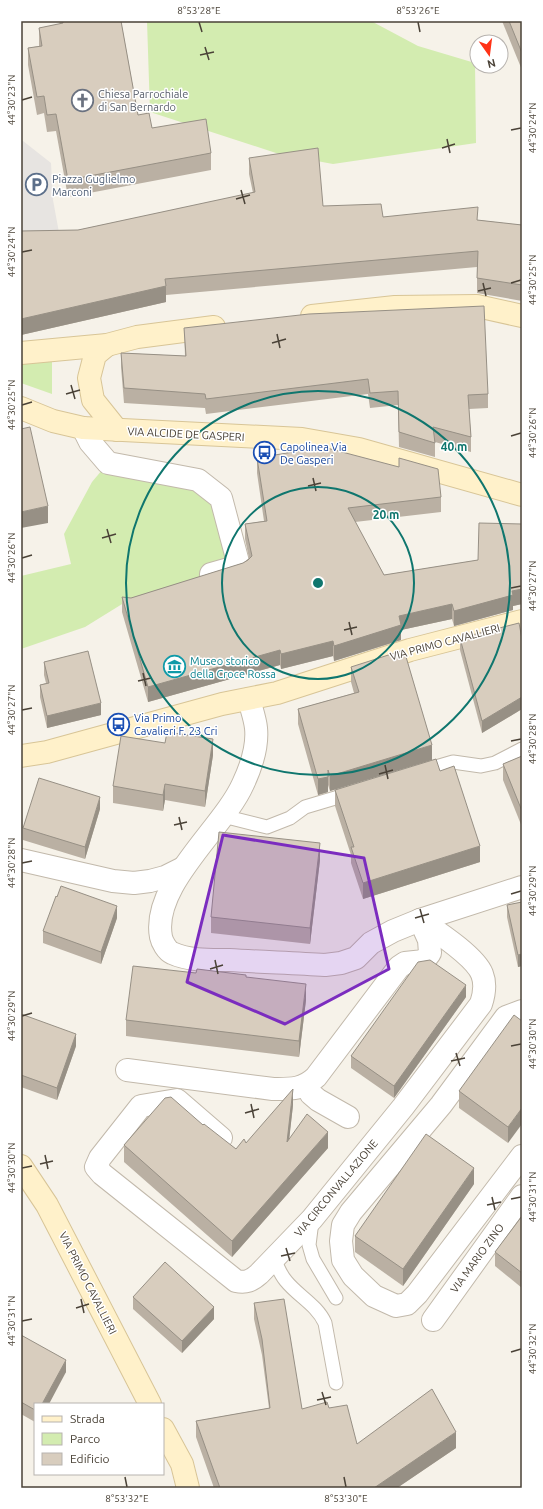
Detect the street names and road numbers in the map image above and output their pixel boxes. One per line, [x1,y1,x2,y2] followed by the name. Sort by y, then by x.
[127,425,245,443] street label: VIA ALCIDE DE GASPERI
[389,622,501,662] street label: VIA PRIMO CAVALLIERI
[292,1137,380,1239] street label: VIA CIRCONVALLAZIONE
[448,1221,506,1295] street label: VIA MARIO ZINO
[57,1230,119,1336] street label: VIA PRIMO CAVALLIERI

